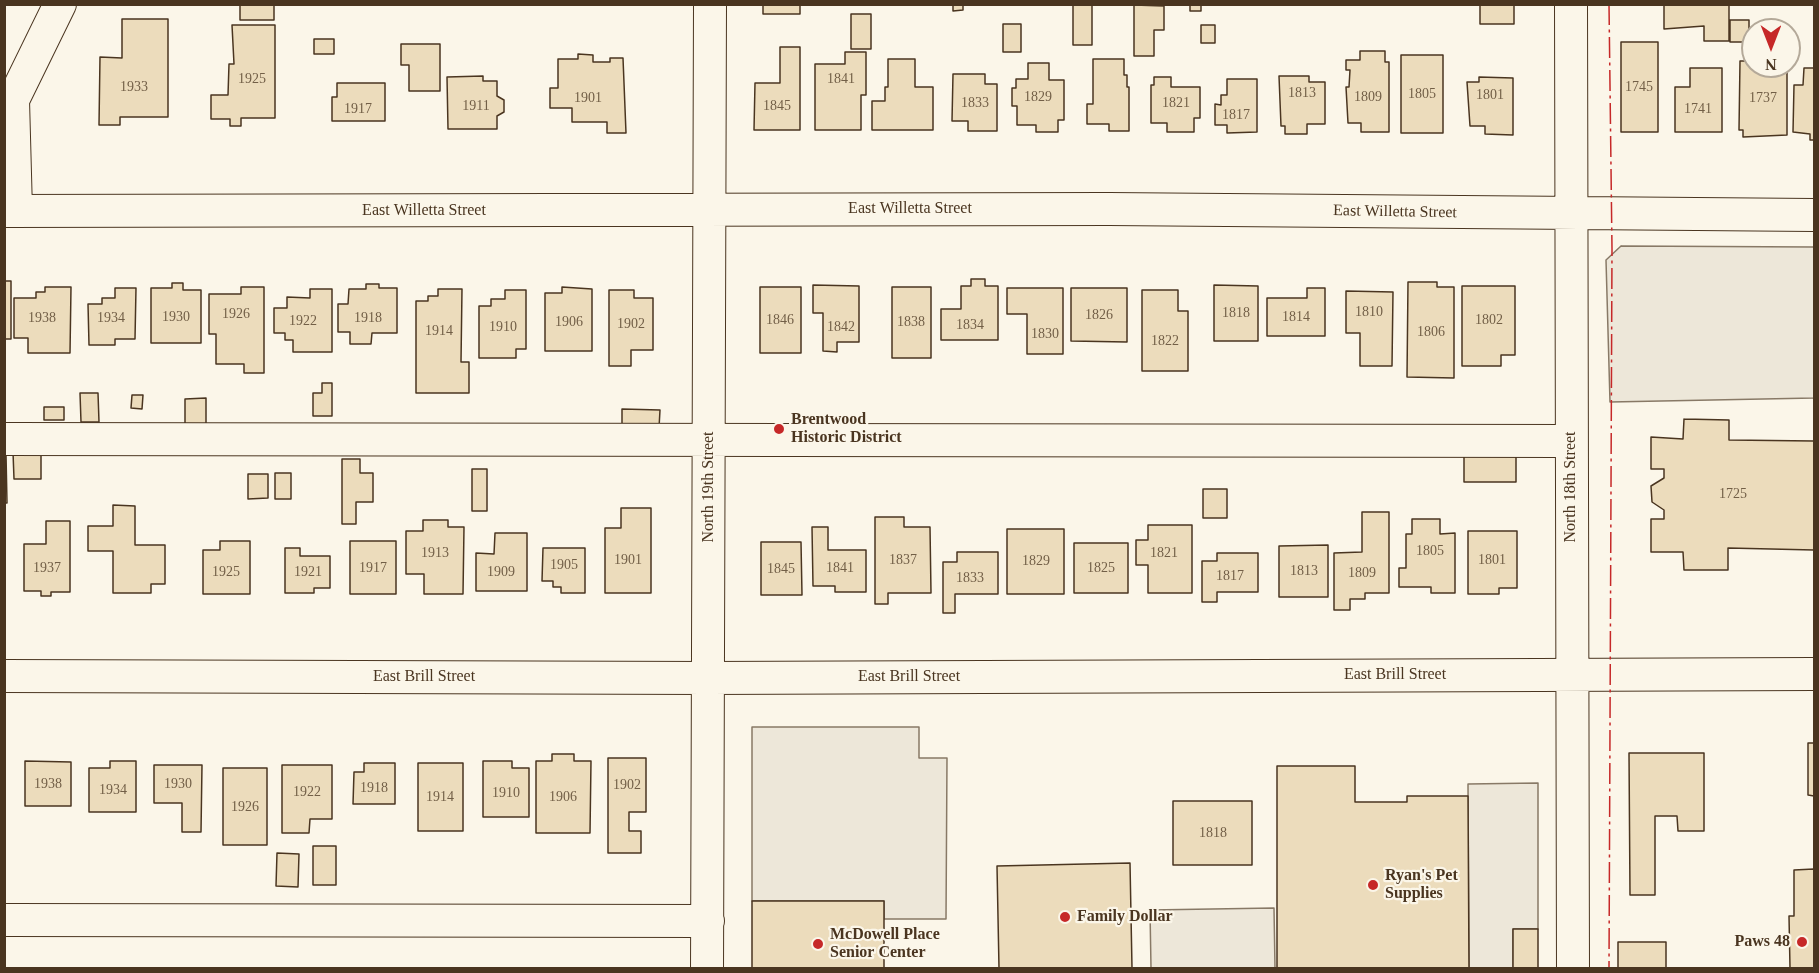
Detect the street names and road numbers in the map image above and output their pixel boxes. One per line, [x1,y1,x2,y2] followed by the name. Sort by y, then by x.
[848,199,972,219] street label: East Willetta Street
[362,201,486,221] street label: East Willetta Street
[1333,201,1457,223] street label: East Willetta Street
[699,431,719,543] street label: North 19th Street
[1561,431,1581,543] street label: North 18th Street
[1344,665,1446,685] street label: East Brill Street
[373,667,475,687] street label: East Brill Street
[858,667,960,687] street label: East Brill Street

